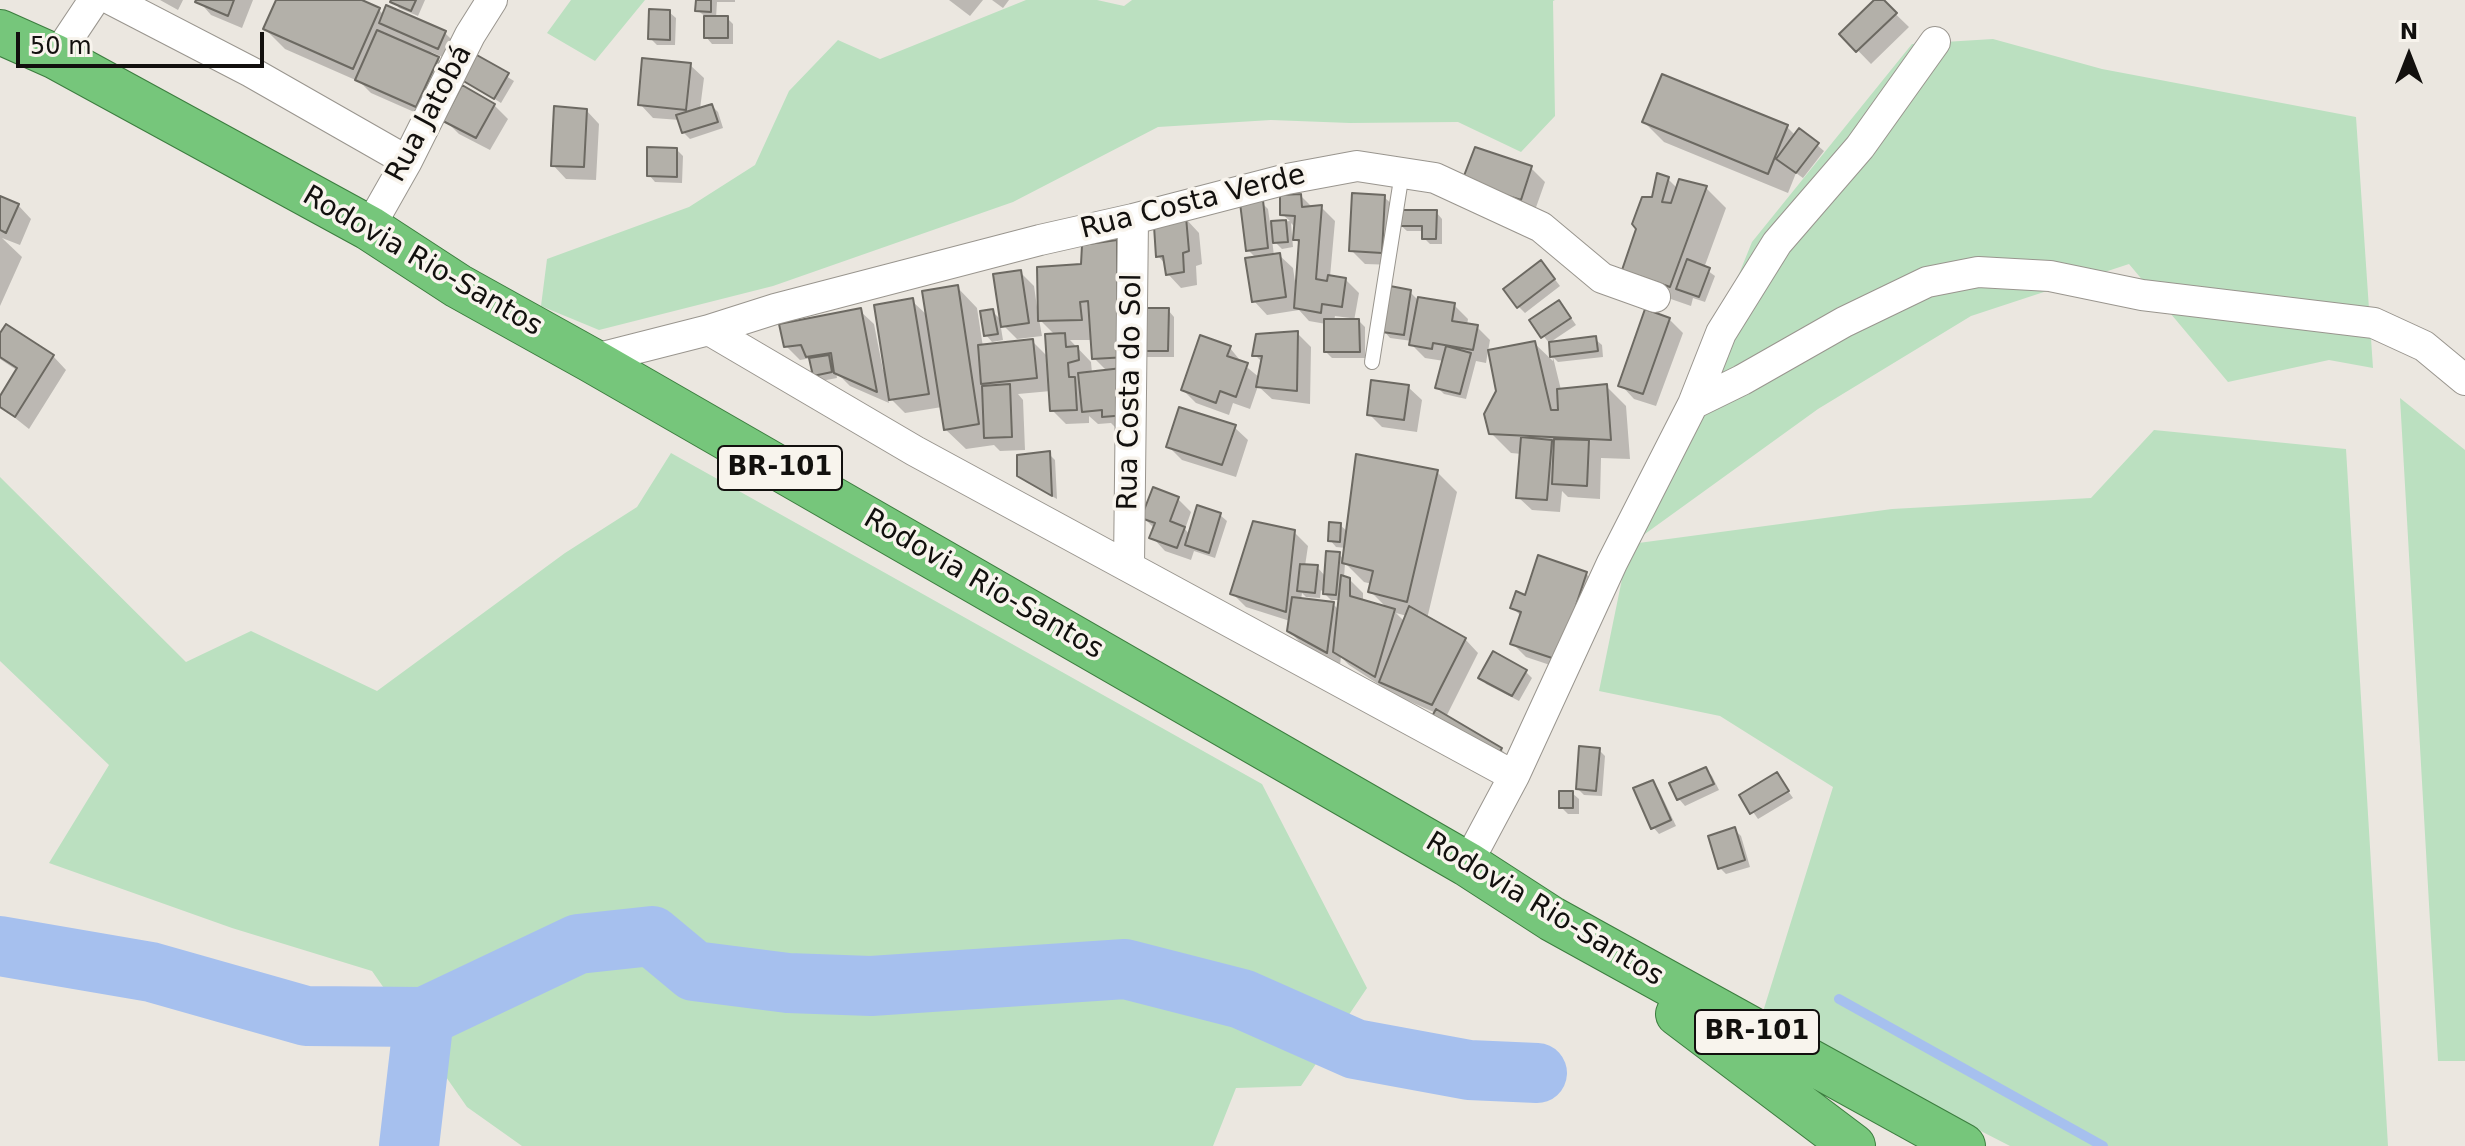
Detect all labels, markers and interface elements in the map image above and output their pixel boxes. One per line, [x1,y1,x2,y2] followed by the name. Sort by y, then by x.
[20,16,268,66] scale bar
[2369,16,2449,96] north arrow
[2400,19,2418,44] text: N
[30,32,92,60] text: 50 m
[380,40,480,188] street label: Rua Jatobá
[1077,159,1309,247] street label: Rua Costa Verde
[296,180,548,344] street label: Rodovia Rio-Santos
[1112,273,1150,511] street label: Rua Costa do Sol
[718,446,842,490] road number: BR-101
[857,503,1109,667] street label: Rodovia Rio-Santos
[1419,826,1669,994] street label: Rodovia Rio-Santos
[1695,1010,1819,1054] road number: BR-101

